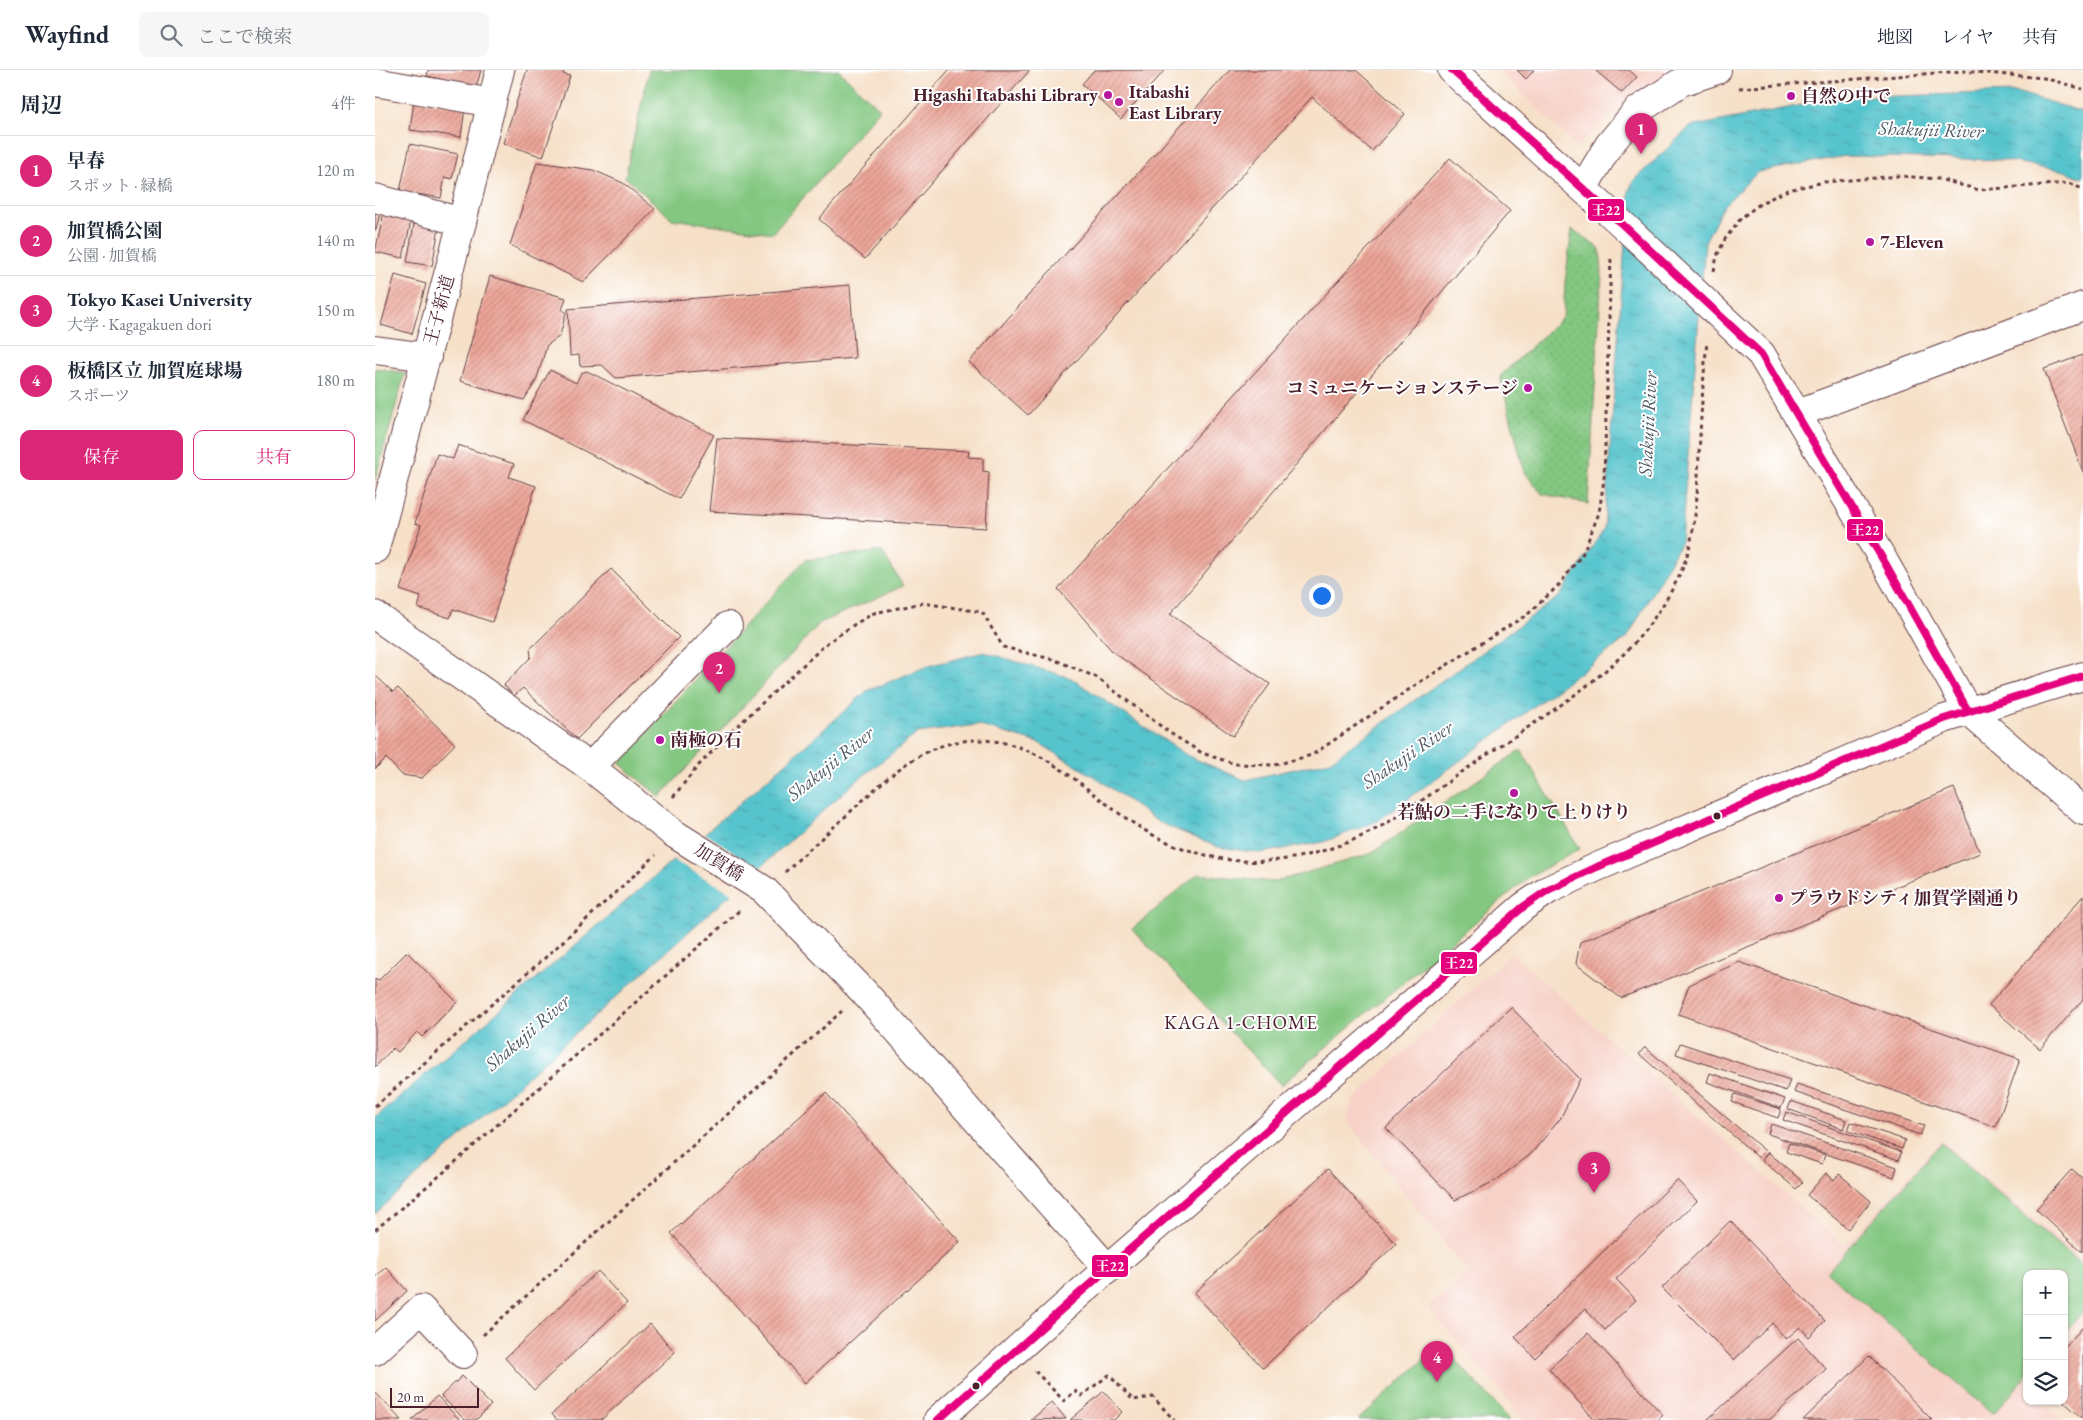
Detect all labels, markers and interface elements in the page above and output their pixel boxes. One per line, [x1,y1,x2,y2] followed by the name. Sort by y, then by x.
[139,12,489,57] search box
[25,19,109,50] text: Wayfind
[157,21,185,49] icon: search
[197,24,292,49] text: ここで検索
[1877,25,1913,48] text: 地図
[1941,25,1994,48] text: レイヤ
[2022,25,2058,48] text: 共有
[1129,80,1222,124] place label: Itabashi East Library
[913,83,1098,106] place label: Higashi Itabashi Library
[1801,84,1891,107] place label: 自然の中で
[1102,89,1114,101] marker: Higashi Itabashi Library
[1785,90,1797,102] marker: 自然の中で
[20,91,62,118] text: 周辺
[331,93,355,114] text: 4件
[1113,96,1125,108] marker: Itabashi East Library
[1625,113,1657,154] pin: 1
[1877,115,1985,144] water label: Shakujii River
[67,148,105,173] text: 早春
[32,160,40,181] text: 1
[316,160,355,181] text: 120 m
[67,175,173,196] text: スポット · 緑橋
[1587,198,1625,222] line badge: 王22
[1592,201,1621,219] text: 王22
[67,218,162,243] text: 加賀橋公園
[32,230,40,251] text: 2
[316,230,355,251] text: 140 m
[1880,230,1944,253] place label: 7-Eleven
[1864,236,1876,248] marker: 7-Eleven
[67,245,157,266] text: 公園 · 加賀橋
[418,272,459,348] street label: 王子新道
[67,287,252,312] text: Tokyo Kasei University
[32,300,40,321] text: 3
[316,300,355,321] text: 150 m
[67,314,212,335] text: 大学 · Kagagakuen dori
[67,358,243,383] text: 板橋区立 加賀庭球場
[32,370,40,391] text: 4
[316,370,355,391] text: 180 m
[1632,370,1663,478] water label: Shakujii River
[1286,376,1518,399] place label: コミュニケーションステージ
[1522,382,1534,394] marker: コミュニケーションステージ
[67,385,130,406] text: スポーツ
[20,430,183,480] button: 保存
[193,430,355,480] button: 共有
[1846,518,1884,542] line badge: 王22
[1851,521,1880,539] text: 王22
[1309,583,1335,609] your location
[703,652,735,693] pin: 2
[1356,714,1458,795] water label: Shakujii River
[781,720,880,807] water label: Shakujii River
[670,728,742,751] place label: 南極の石
[654,734,666,746] marker: 南極の石
[1508,787,1520,799] marker: 若鮎の二手になりて上りけり
[1397,800,1631,823] place label: 若鮎の二手になりて上りけり
[1712,811,1722,821] unlabelled marker
[690,838,748,886] street label: 加賀橋
[1789,886,2022,909] place label: プラウドシティ加賀学園通り
[1773,892,1785,904] marker: プラウドシティ加賀学園通り
[1440,951,1478,975] line badge: 王22
[1445,954,1474,972] text: 王22
[479,988,576,1077] water label: Shakujii River
[1164,1010,1318,1035] district label: KAGA 1-CHOME
[1578,1152,1610,1193] pin: 3
[1091,1254,1129,1278] line badge: 王22
[1096,1257,1125,1275] text: 王22
[2023,1270,2068,1405] map controls
[2023,1270,2068,1315] button: +
[2023,1315,2068,1360] button: −
[1421,1341,1453,1382] pin: 4
[2023,1360,2068,1405] button: layers
[971,1381,981,1391] unlabelled marker
[390,1385,479,1408] scale bar
[397,1388,424,1406] text: 20 m

